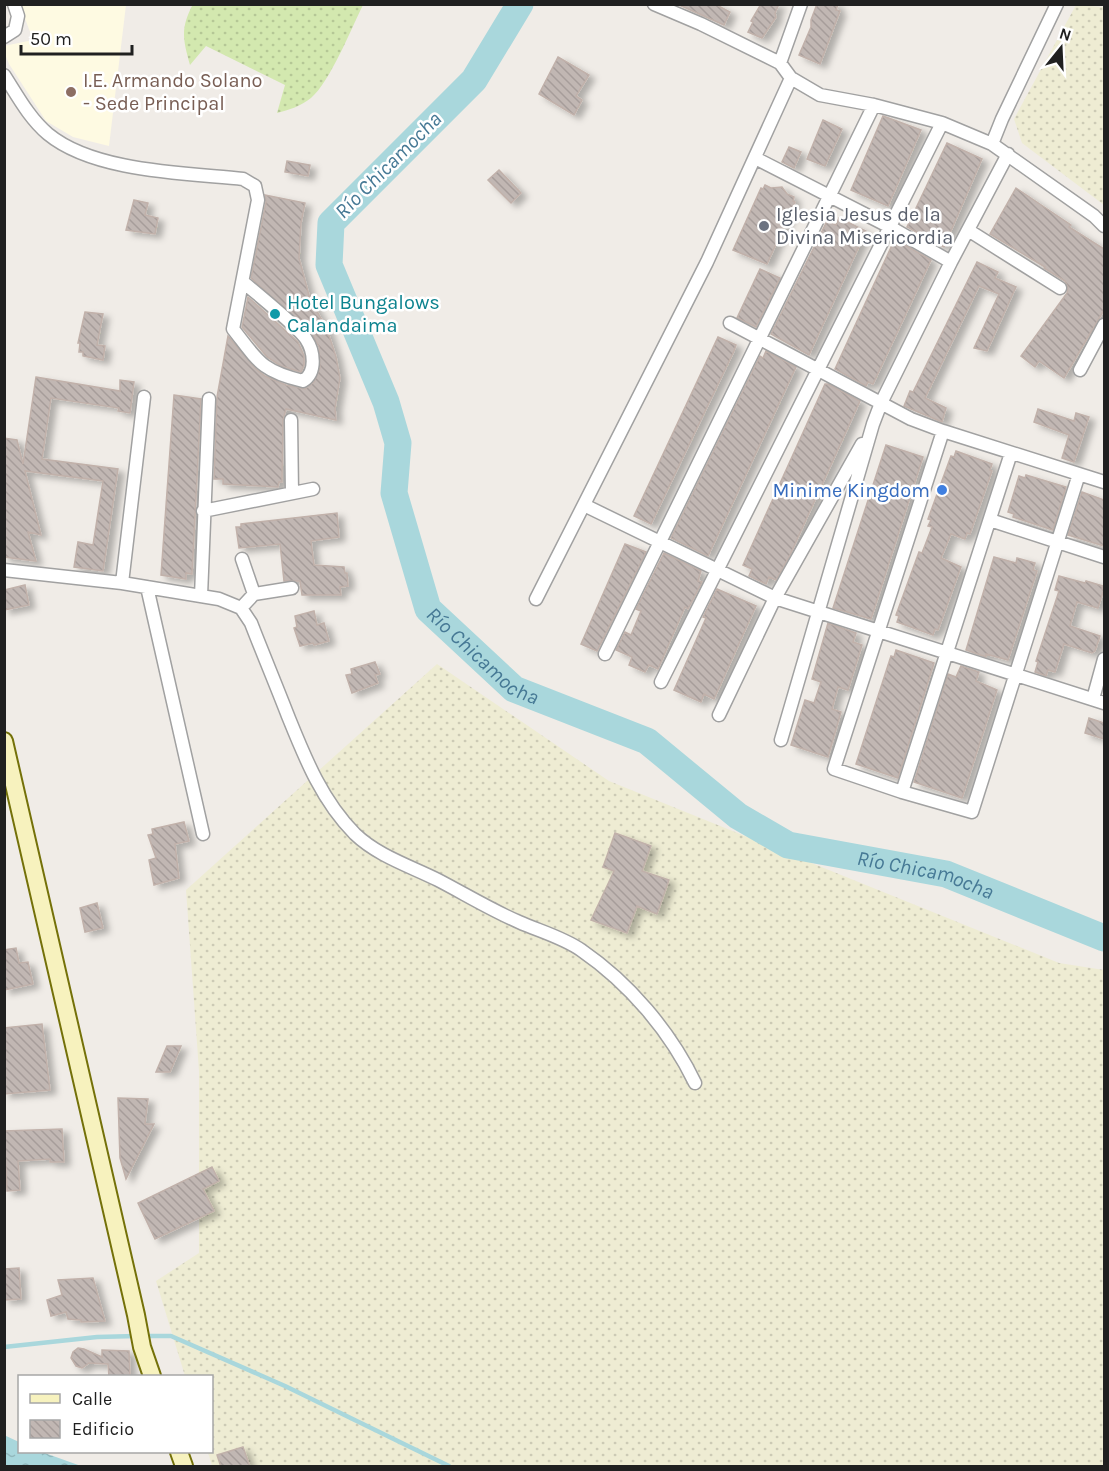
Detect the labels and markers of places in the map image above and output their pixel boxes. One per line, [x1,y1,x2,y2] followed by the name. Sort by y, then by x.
[83,69,262,115] place label: I.E. Armando Solano - Sede Principal
[64,85,78,99] marker: I.E. Armando Solano - Sede Principal
[776,203,953,249] place label: Iglesia Jesus de la Divina Misericordia
[757,219,771,233] marker: Iglesia Jesus de la Divina Misericordia
[287,291,440,337] place label: Hotel Bungalows Calandaima
[268,307,282,321] marker: Hotel Bungalows Calandaima
[772,479,930,502] place label: Minime Kingdom
[935,483,949,497] marker: Minime Kingdom

